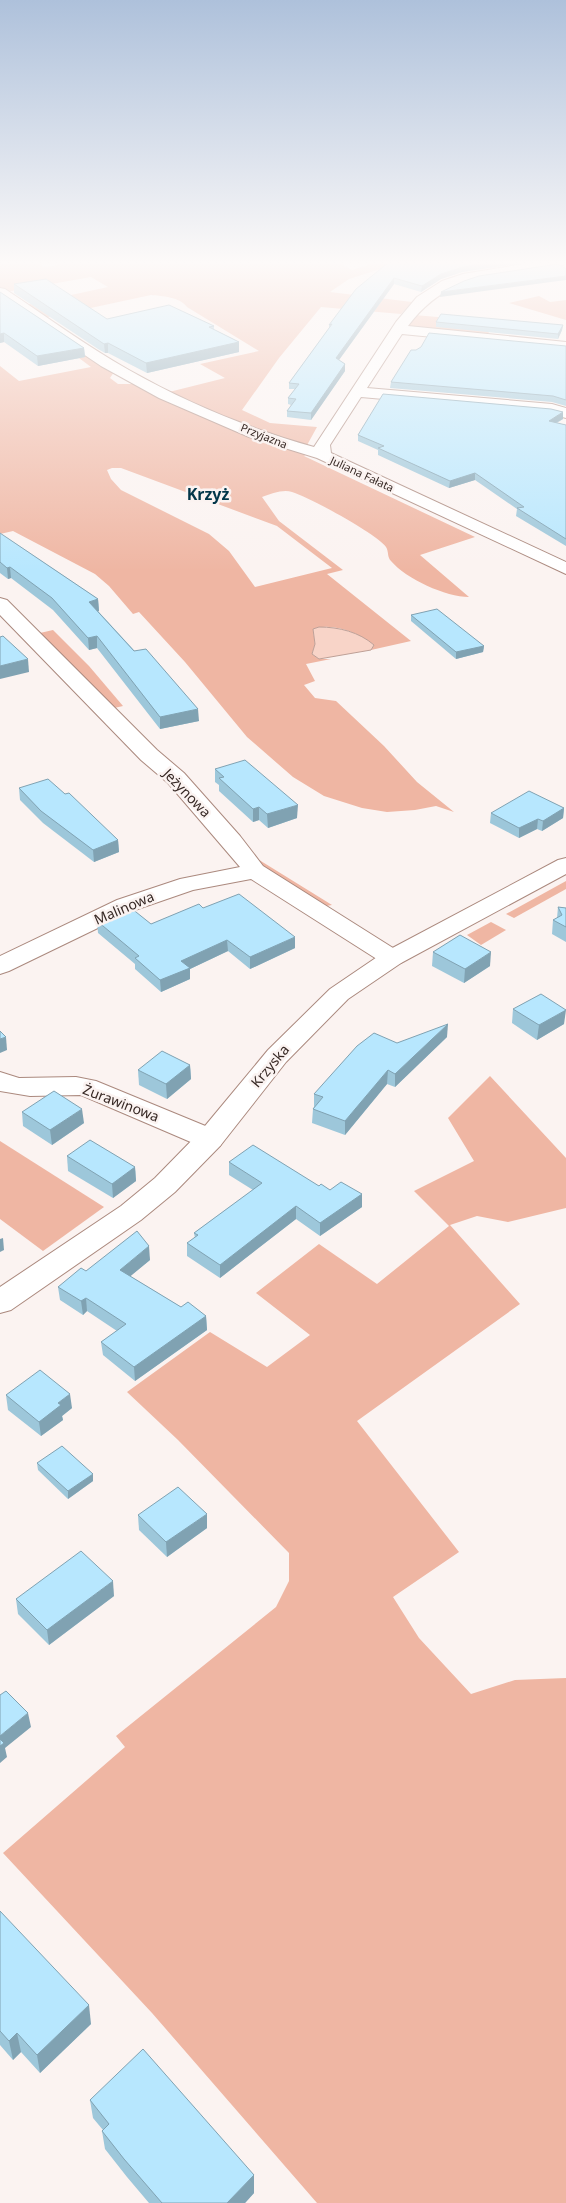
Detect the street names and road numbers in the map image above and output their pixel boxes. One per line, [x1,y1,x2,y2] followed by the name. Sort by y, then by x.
[239,419,290,452] street label: Przyjazna
[327,452,396,495] street label: Juliana Fałata
[158,763,215,821] street label: Jeżynowa
[91,886,157,929] street label: Malinowa
[246,1040,293,1091] street label: Krzyska
[80,1079,162,1126] street label: Żurawinowa

